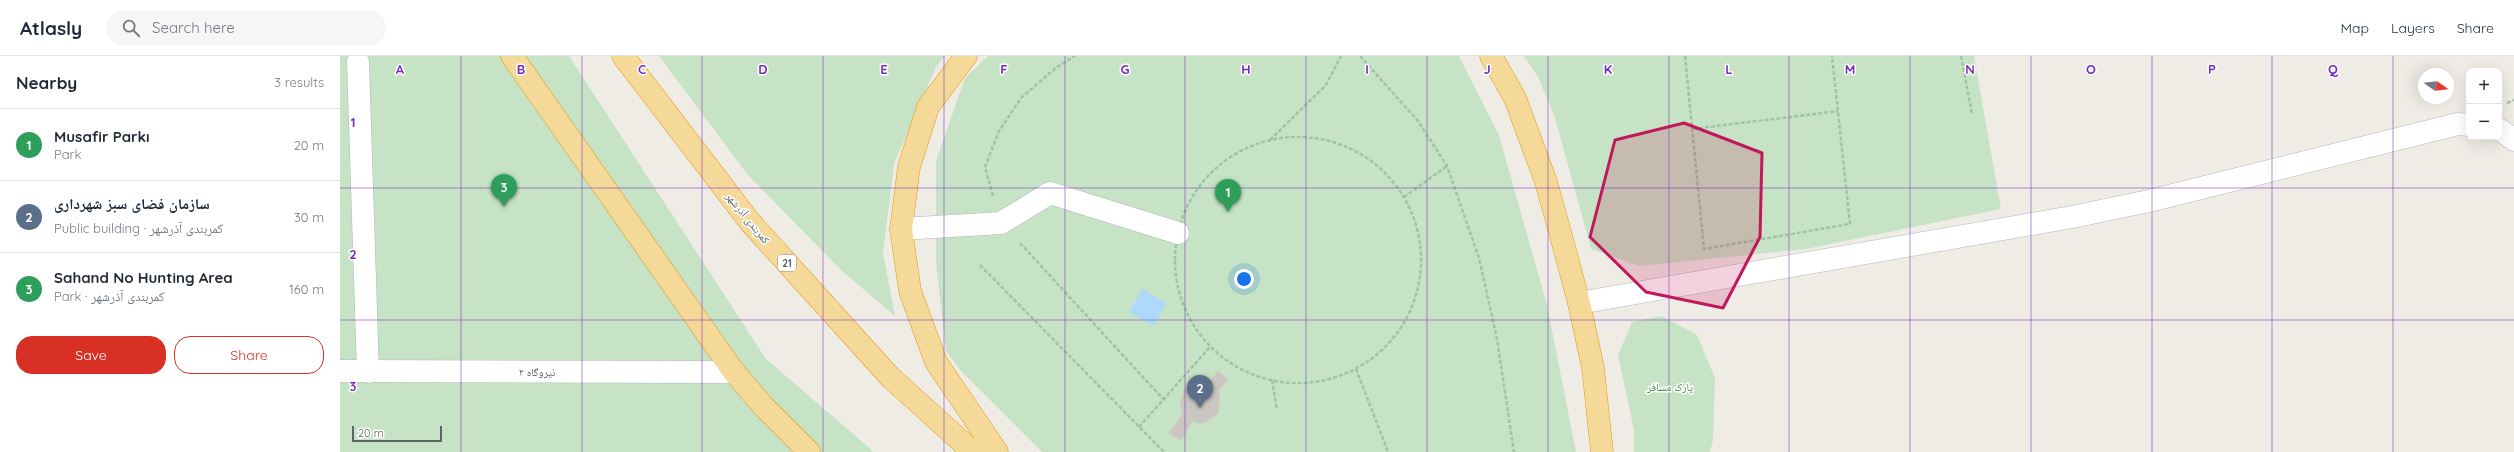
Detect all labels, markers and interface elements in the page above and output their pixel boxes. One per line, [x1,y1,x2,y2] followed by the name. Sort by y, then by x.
[106,10,386,46] search box
[20,16,82,40] text: Atlasly
[120,17,142,39] icon: search
[152,18,235,37] text: Search here
[2340,19,2369,37] text: Map
[2391,19,2435,37] text: Layers
[2457,19,2494,37] text: Share
[396,61,405,77] text: A
[517,61,525,77] text: B
[638,61,646,77] text: C
[758,61,768,77] text: D
[880,61,888,77] text: E
[1000,61,1008,77] text: F
[1120,61,1130,77] text: G
[1241,61,1251,77] text: H
[1365,61,1369,77] text: I
[1483,61,1491,77] text: J
[1604,61,1613,77] text: K
[1725,61,1733,77] text: L
[1845,61,1855,77] text: M
[1965,61,1975,77] text: N
[2086,61,2096,77] text: O
[2208,61,2216,77] text: P
[2328,61,2339,77] text: Q
[2418,68,2454,104] north arrow
[2466,68,2502,140] map controls
[2466,68,2502,104] button: +
[16,72,77,93] text: Nearby
[274,74,324,90] text: 3 results
[2466,104,2502,140] button: −
[350,114,356,130] text: 1
[54,127,150,146] text: Musafir Parkı
[26,137,32,153] text: 1
[294,137,324,153] text: 20 m
[54,146,82,162] text: Park
[491,174,517,207] pin: 3
[1215,179,1241,212] pin: 1
[722,189,773,247] street label: کمربندی آذرشهر
[54,194,210,213] text: سازمان فضای سبز شهرداری
[25,209,33,225] text: 2
[294,209,324,225] text: 30 m
[54,220,223,236] text: Public building · کمربندی آذرشهر
[349,246,357,262] text: 2
[778,255,796,271] road number: 21
[54,268,233,287] text: Sahand No Hunting Area
[1234,269,1254,289] your location
[26,281,32,297] text: 3
[289,281,324,297] text: 160 m
[54,288,165,304] text: Park · کمربندی آذرشهر
[16,336,166,374] button: Save
[174,336,324,374] button: Share
[519,365,555,379] street label: نیروگاه ۲
[1187,375,1213,408] pin: 2
[350,378,357,394] text: 3
[1646,380,1693,394] park label: پارک مسافر
[352,424,442,443] scale bar
[358,426,384,440] text: 20 m

